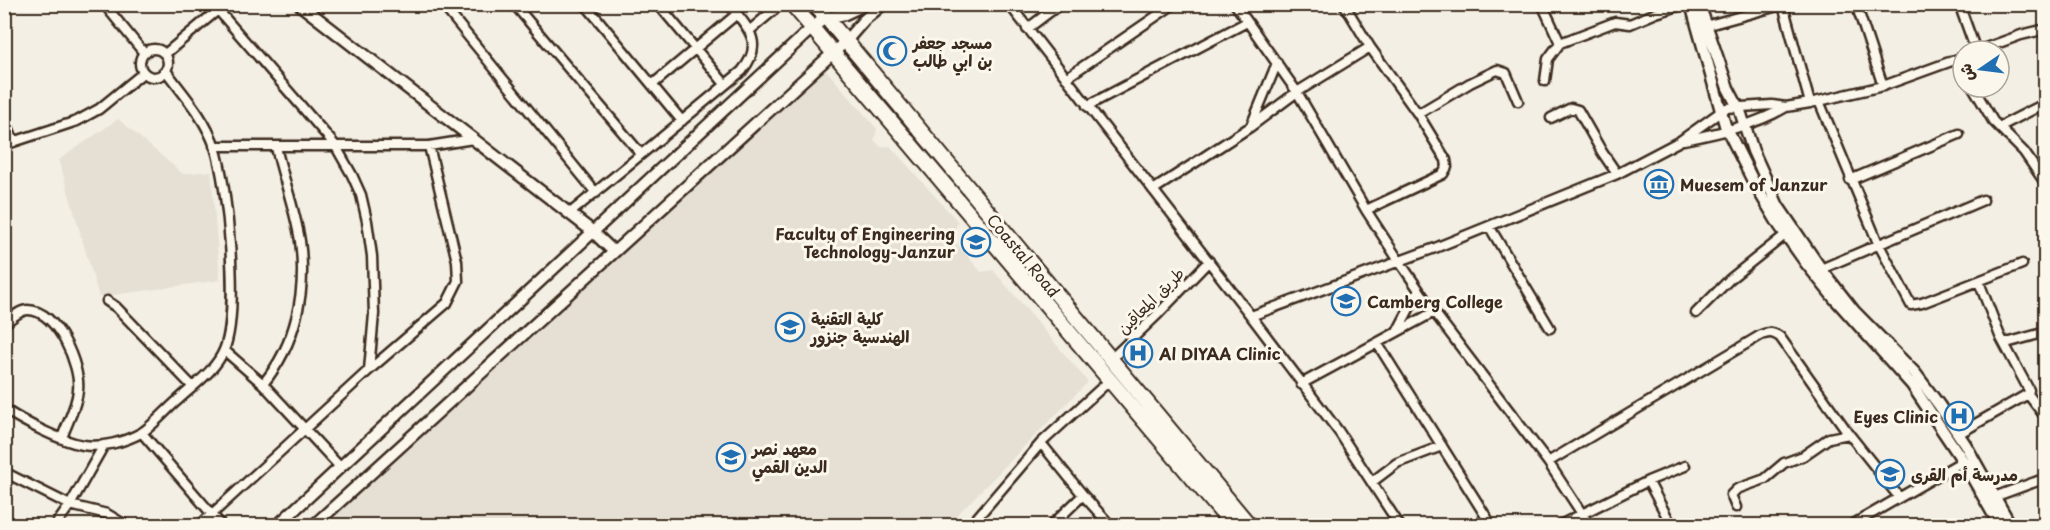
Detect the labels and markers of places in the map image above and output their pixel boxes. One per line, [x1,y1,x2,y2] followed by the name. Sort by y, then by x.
[911,30,993,76] place label: مسجد جعفر بن ابي طالب
[876,35,908,67] mosque icon: مسجد جعفر بن ابي طالب
[1643,168,1675,200] museum icon: Muesem of Janzur
[1680,172,1828,196] place label: Muesem of Janzur
[775,221,956,263] place label: Faculty of Engineering Technology-Janzur
[960,226,992,258] school or university icon: Faculty of Engineering Technology-Janzur
[1330,285,1362,317] school or university icon: Camberg College
[1367,289,1503,313] place label: Camberg College
[809,306,909,348] place label: كلية التقنية الهندسية جنزور
[774,311,806,343] school or university icon: كلية التقنية الهندسية جنزور
[1122,337,1154,369] hospital icon: Al DIYAA Clinic
[1158,341,1281,365] place label: Al DIYAA Clinic
[1943,400,1975,432] hospital icon: Eyes Clinic
[1854,404,1938,428] place label: Eyes Clinic
[750,436,827,482] place label: معهد نصر الدين القمي
[715,441,747,473] school or university icon: معهد نصر الدين القمي
[1874,458,1906,490] school or university icon: مدرسة أم القرى
[1911,462,2018,488] place label: مدرسة أم القرى

